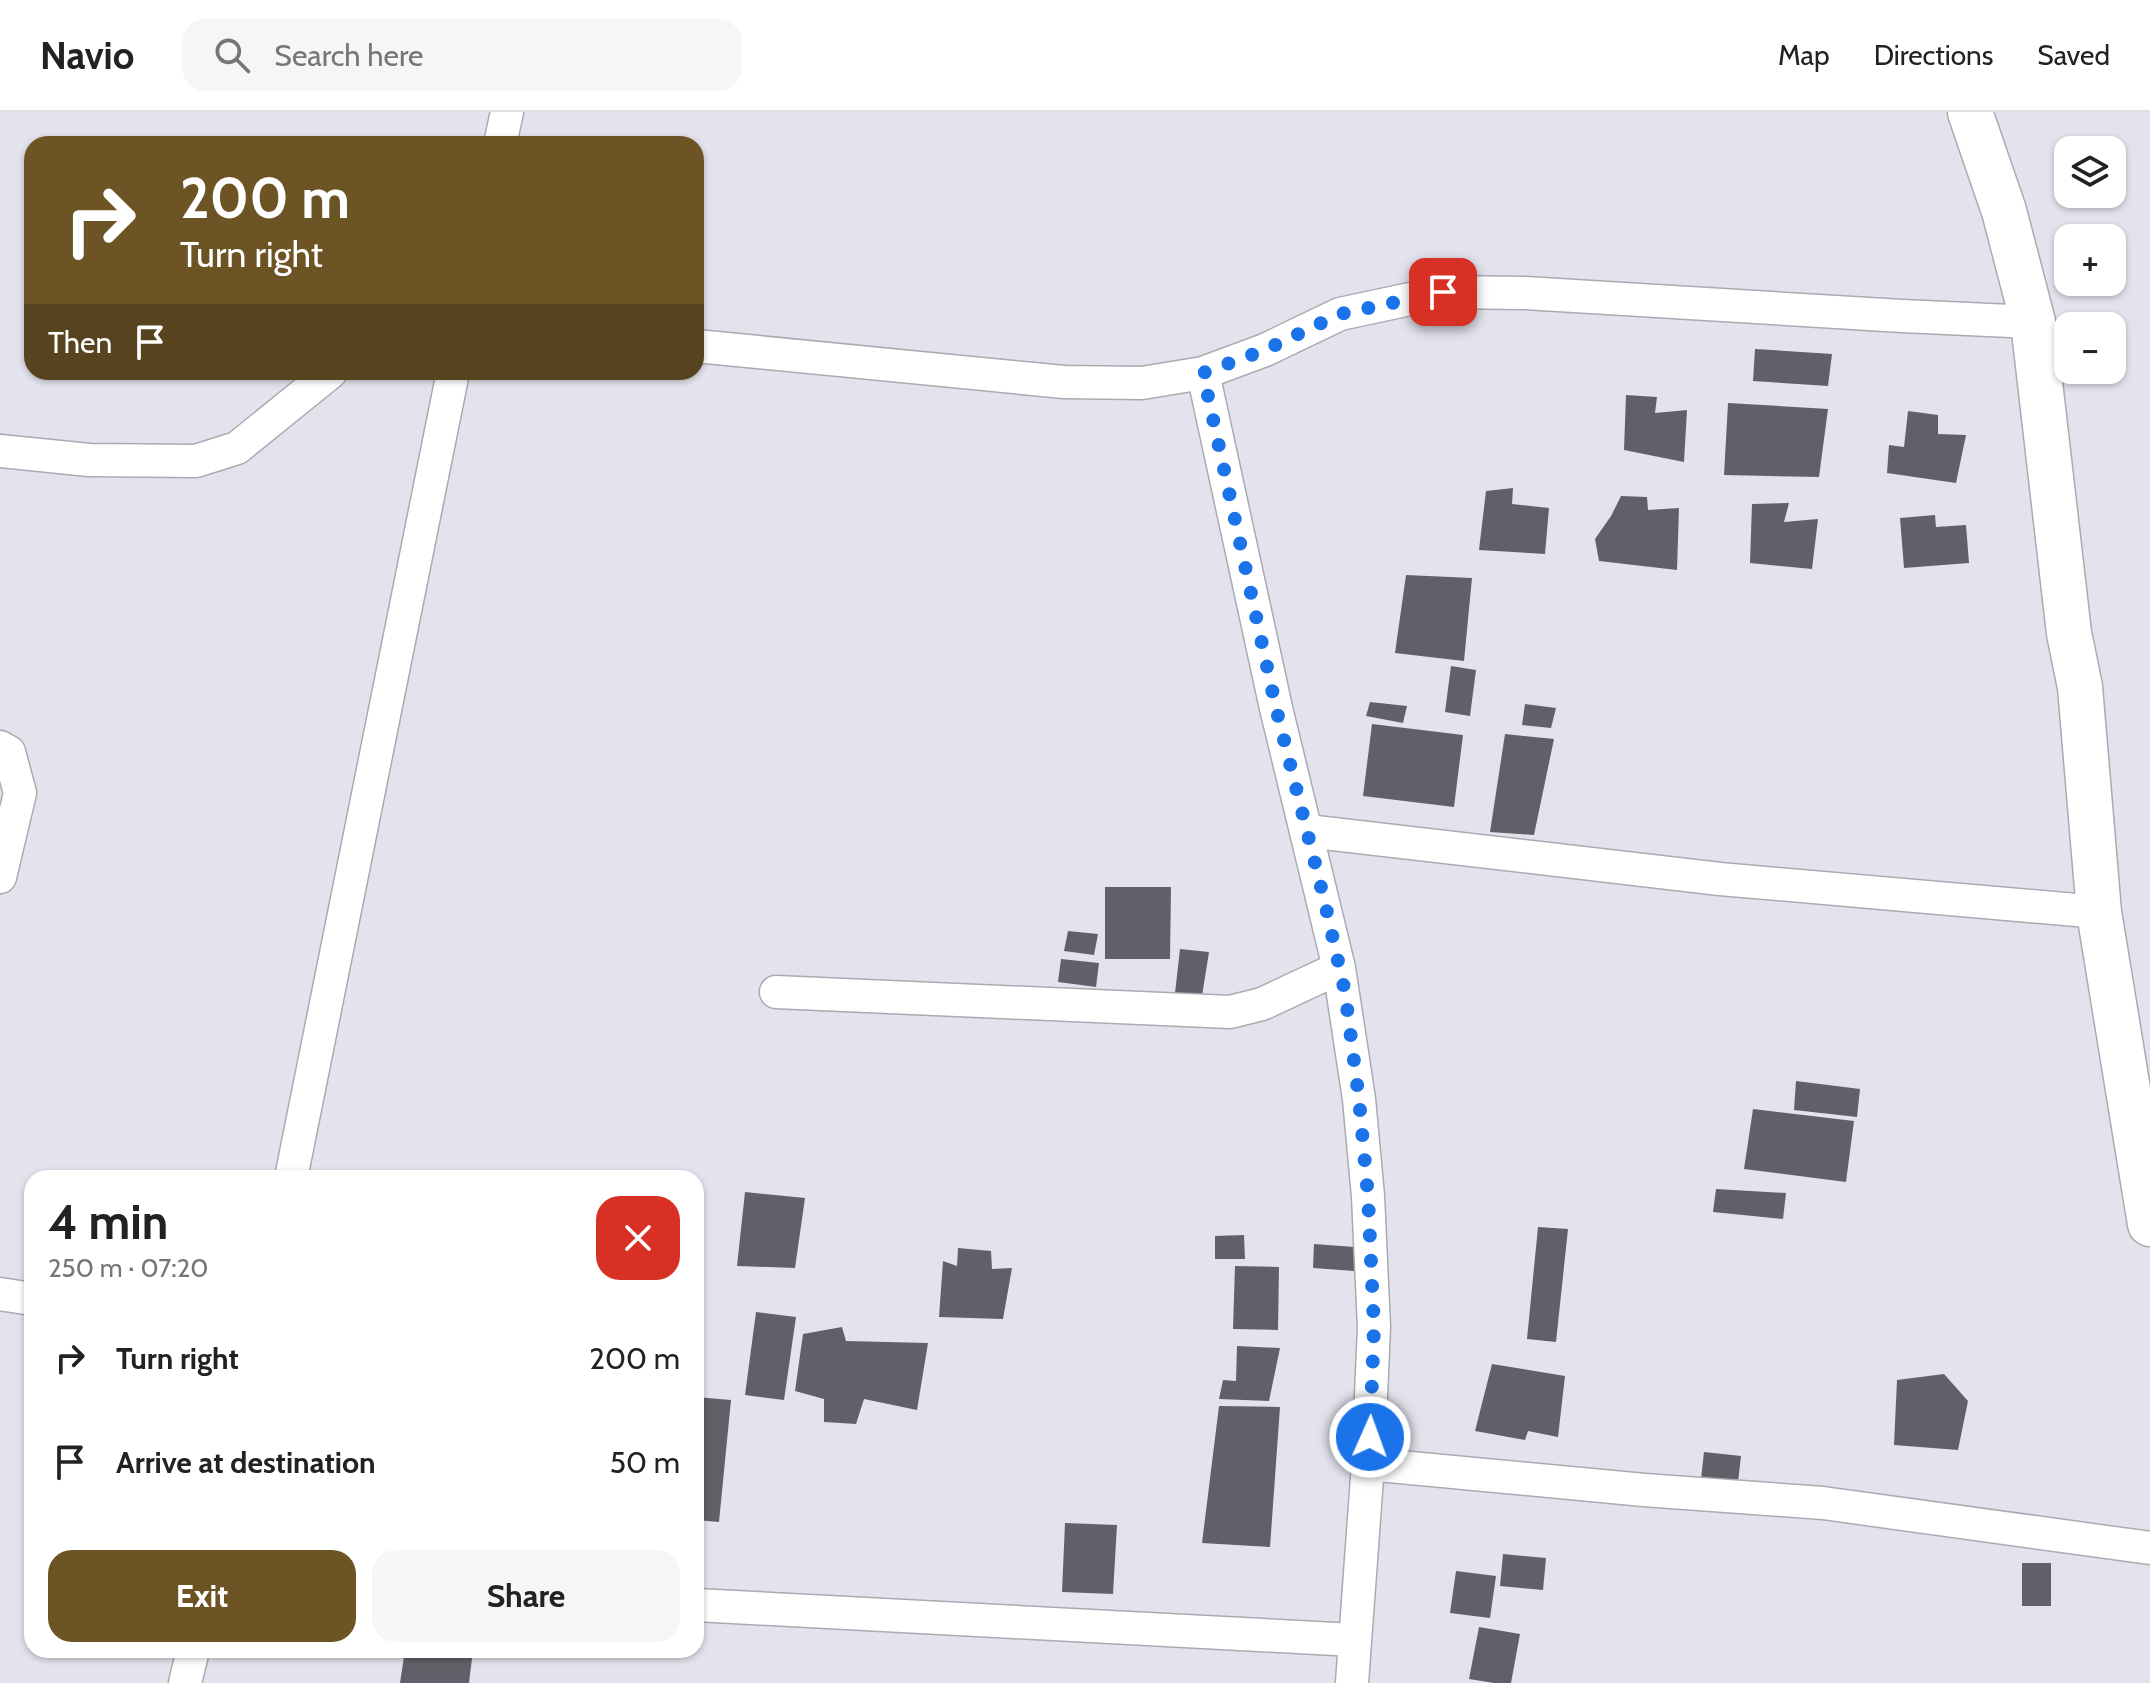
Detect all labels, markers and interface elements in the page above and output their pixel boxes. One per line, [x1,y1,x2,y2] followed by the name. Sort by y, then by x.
[182,19,742,91] search box
[40,32,134,79] text: Navio
[210,33,254,77] icon: search
[274,37,423,74] text: Search here
[1778,38,1830,72] text: Map
[1874,38,1993,72] text: Directions
[2037,38,2110,72] text: Saved
[2054,136,2126,384] map controls
[2054,136,2126,208] button: layers
[180,164,350,232] text: 200 m
[48,168,152,272] icon: right
[2054,224,2126,296] button: +
[180,232,323,276] text: Turn right
[1409,258,1477,326] pin
[1421,270,1465,314] icon: arrive
[2054,312,2126,384] button: −
[128,320,172,364] icon: arrive
[48,324,112,361] text: Then
[48,1193,168,1251] text: 4 min
[596,1196,680,1280] button: close
[48,1252,209,1284] text: 250 m · 07:20
[48,1336,92,1380] icon: right
[116,1340,239,1377] text: Turn right
[589,1340,680,1377] text: 200 m
[1328,1395,1412,1479] position arrow
[48,1440,92,1484] icon: arrive
[116,1444,376,1481] text: Arrive at destination
[610,1444,680,1481] text: 50 m
[48,1550,356,1642] button: Exit
[372,1550,680,1642] button: Share

